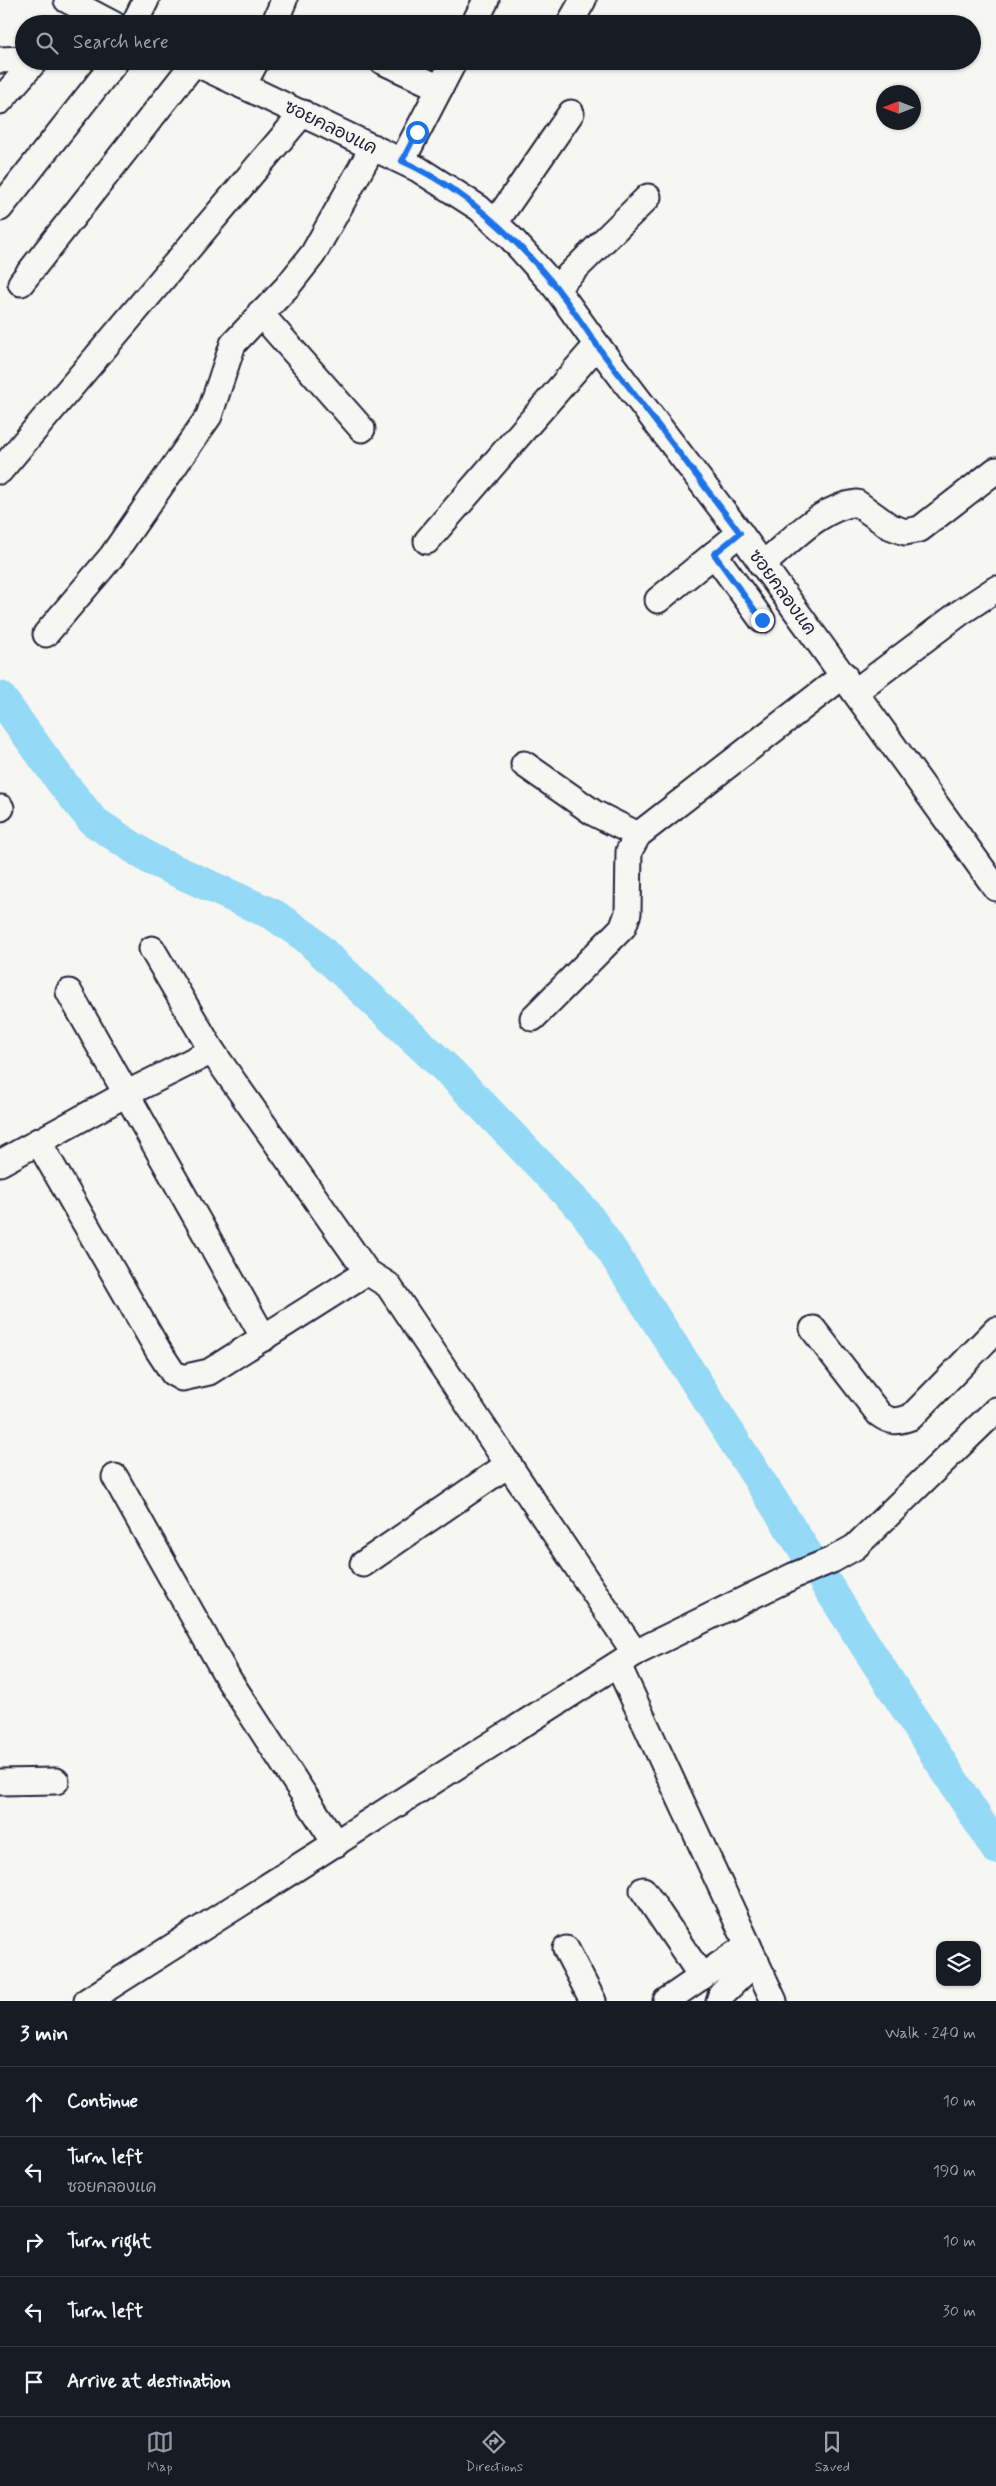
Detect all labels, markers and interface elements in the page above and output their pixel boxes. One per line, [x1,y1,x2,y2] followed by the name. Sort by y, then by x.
[15,15,981,70] search box
[33,29,61,57] icon: search
[73,30,169,55] text: Search here
[876,85,921,130] north arrow
[280,95,381,161] street label: ซอยคลองแค
[406,121,429,144] route start
[743,545,821,640] street label: ซอยคลองแค
[751,609,774,632] route end
[936,1941,981,1986] map controls
[936,1941,981,1986] button: layers
[20,2020,68,2048] text: 3 min
[885,2023,976,2044] text: Walk · 240 m
[20,2088,48,2116] icon: ahead
[67,2089,138,2114] text: Continue
[943,2091,976,2112] text: 10 m
[67,2145,143,2170] text: Turn left
[20,2158,48,2186] icon: left
[933,2161,976,2182] text: 190 m
[67,2177,156,2198] text: ซอยคลองแค
[20,2228,48,2256] icon: right
[67,2229,151,2254] text: Turn right
[943,2231,976,2252] text: 10 m
[20,2298,48,2326] icon: left
[67,2299,143,2324] text: Turn left
[943,2301,976,2322] text: 30 m
[20,2368,48,2396] icon: arrive
[67,2369,231,2394] text: Arrive at destination
[146,2428,174,2476] tab: Map
[466,2428,523,2476] tab: Directions
[815,2428,850,2476] tab: Saved

